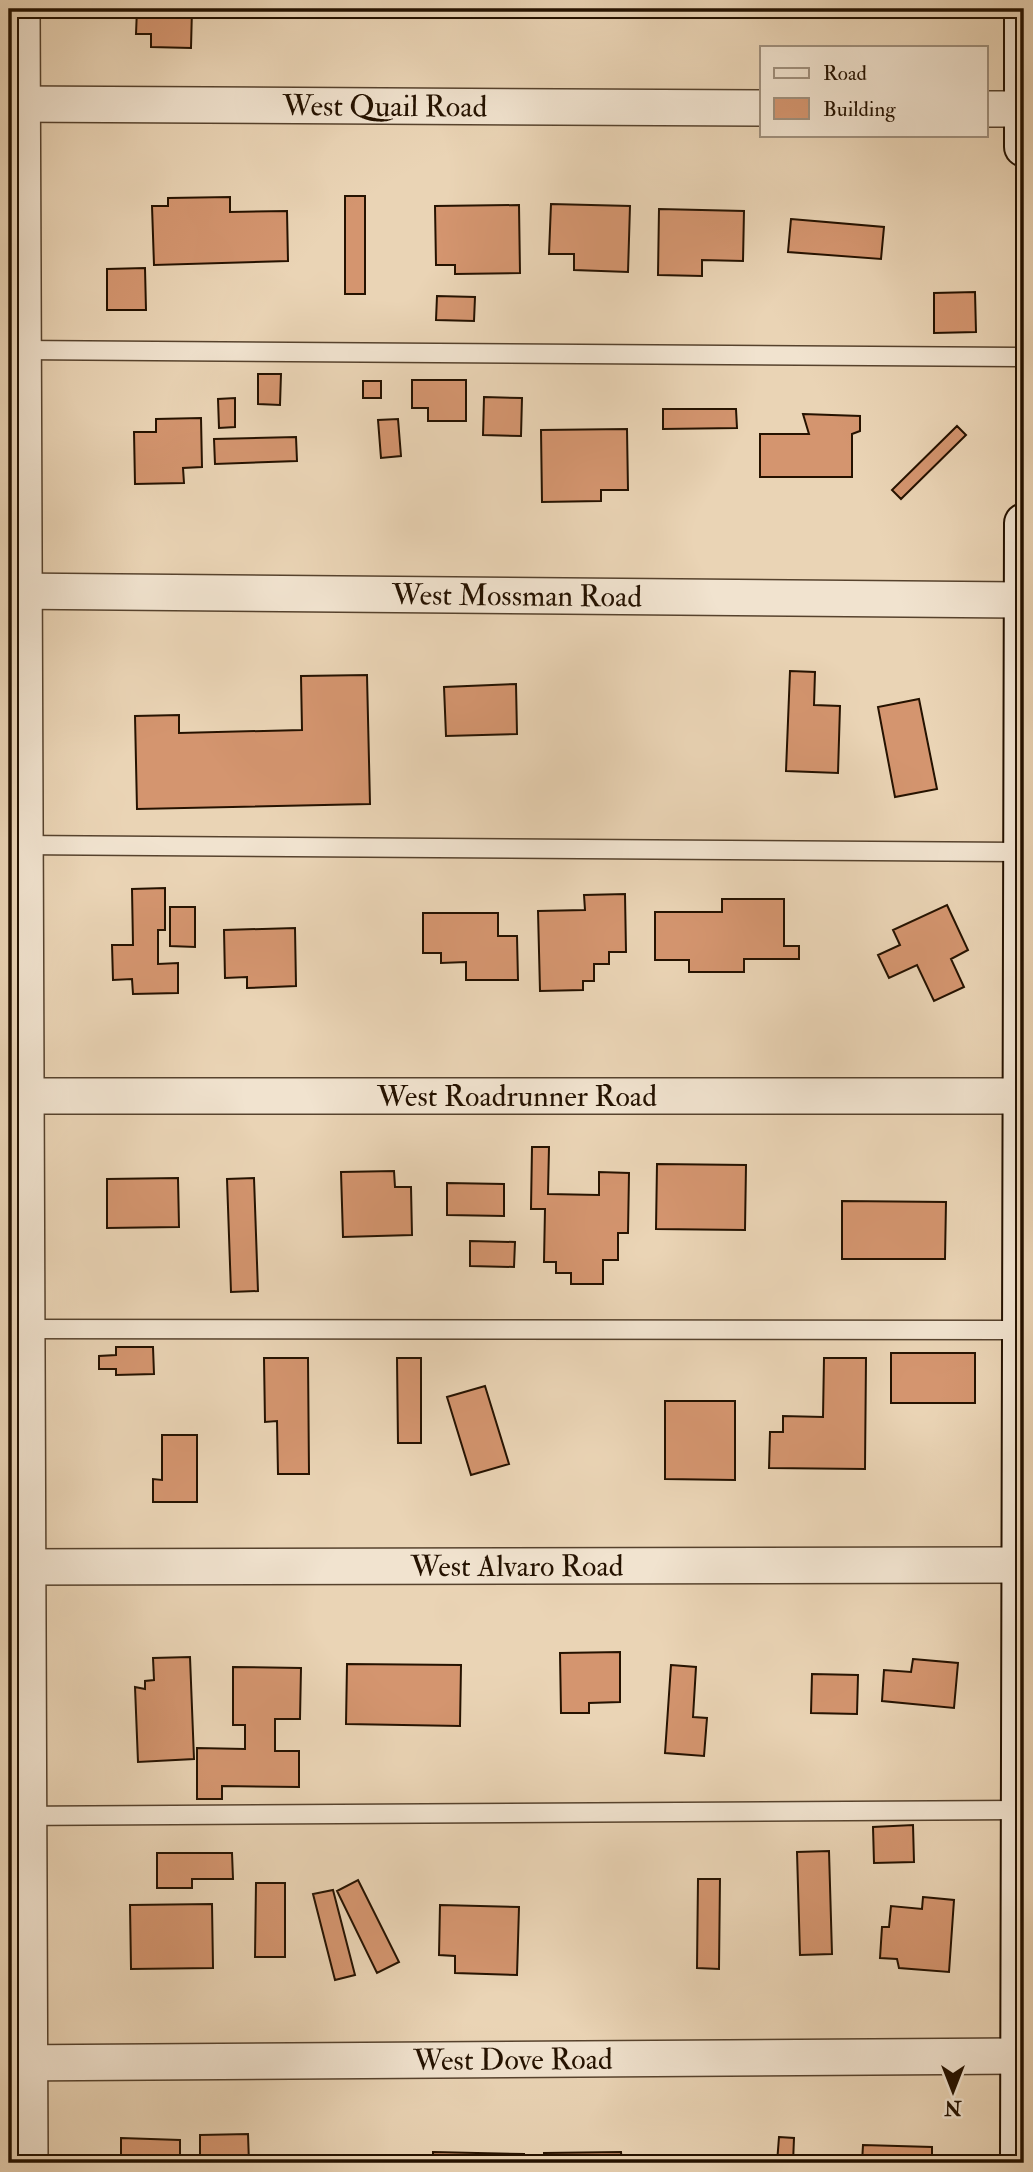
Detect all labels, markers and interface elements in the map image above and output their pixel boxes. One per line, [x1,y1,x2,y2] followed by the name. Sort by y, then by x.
[760,46,988,136] legend
[823,60,868,87] text: Road
[282,87,488,125] street label: West Quail Road
[823,96,896,123] text: Building
[391,576,643,615] street label: West Mossman Road
[376,1078,657,1115] street label: West Roadrunner Road
[409,1547,624,1585] street label: West Alvaro Road
[412,2040,613,2079] street label: West Dove Road
[918,2056,988,2126] north arrow
[944,2095,963,2119] text: N

